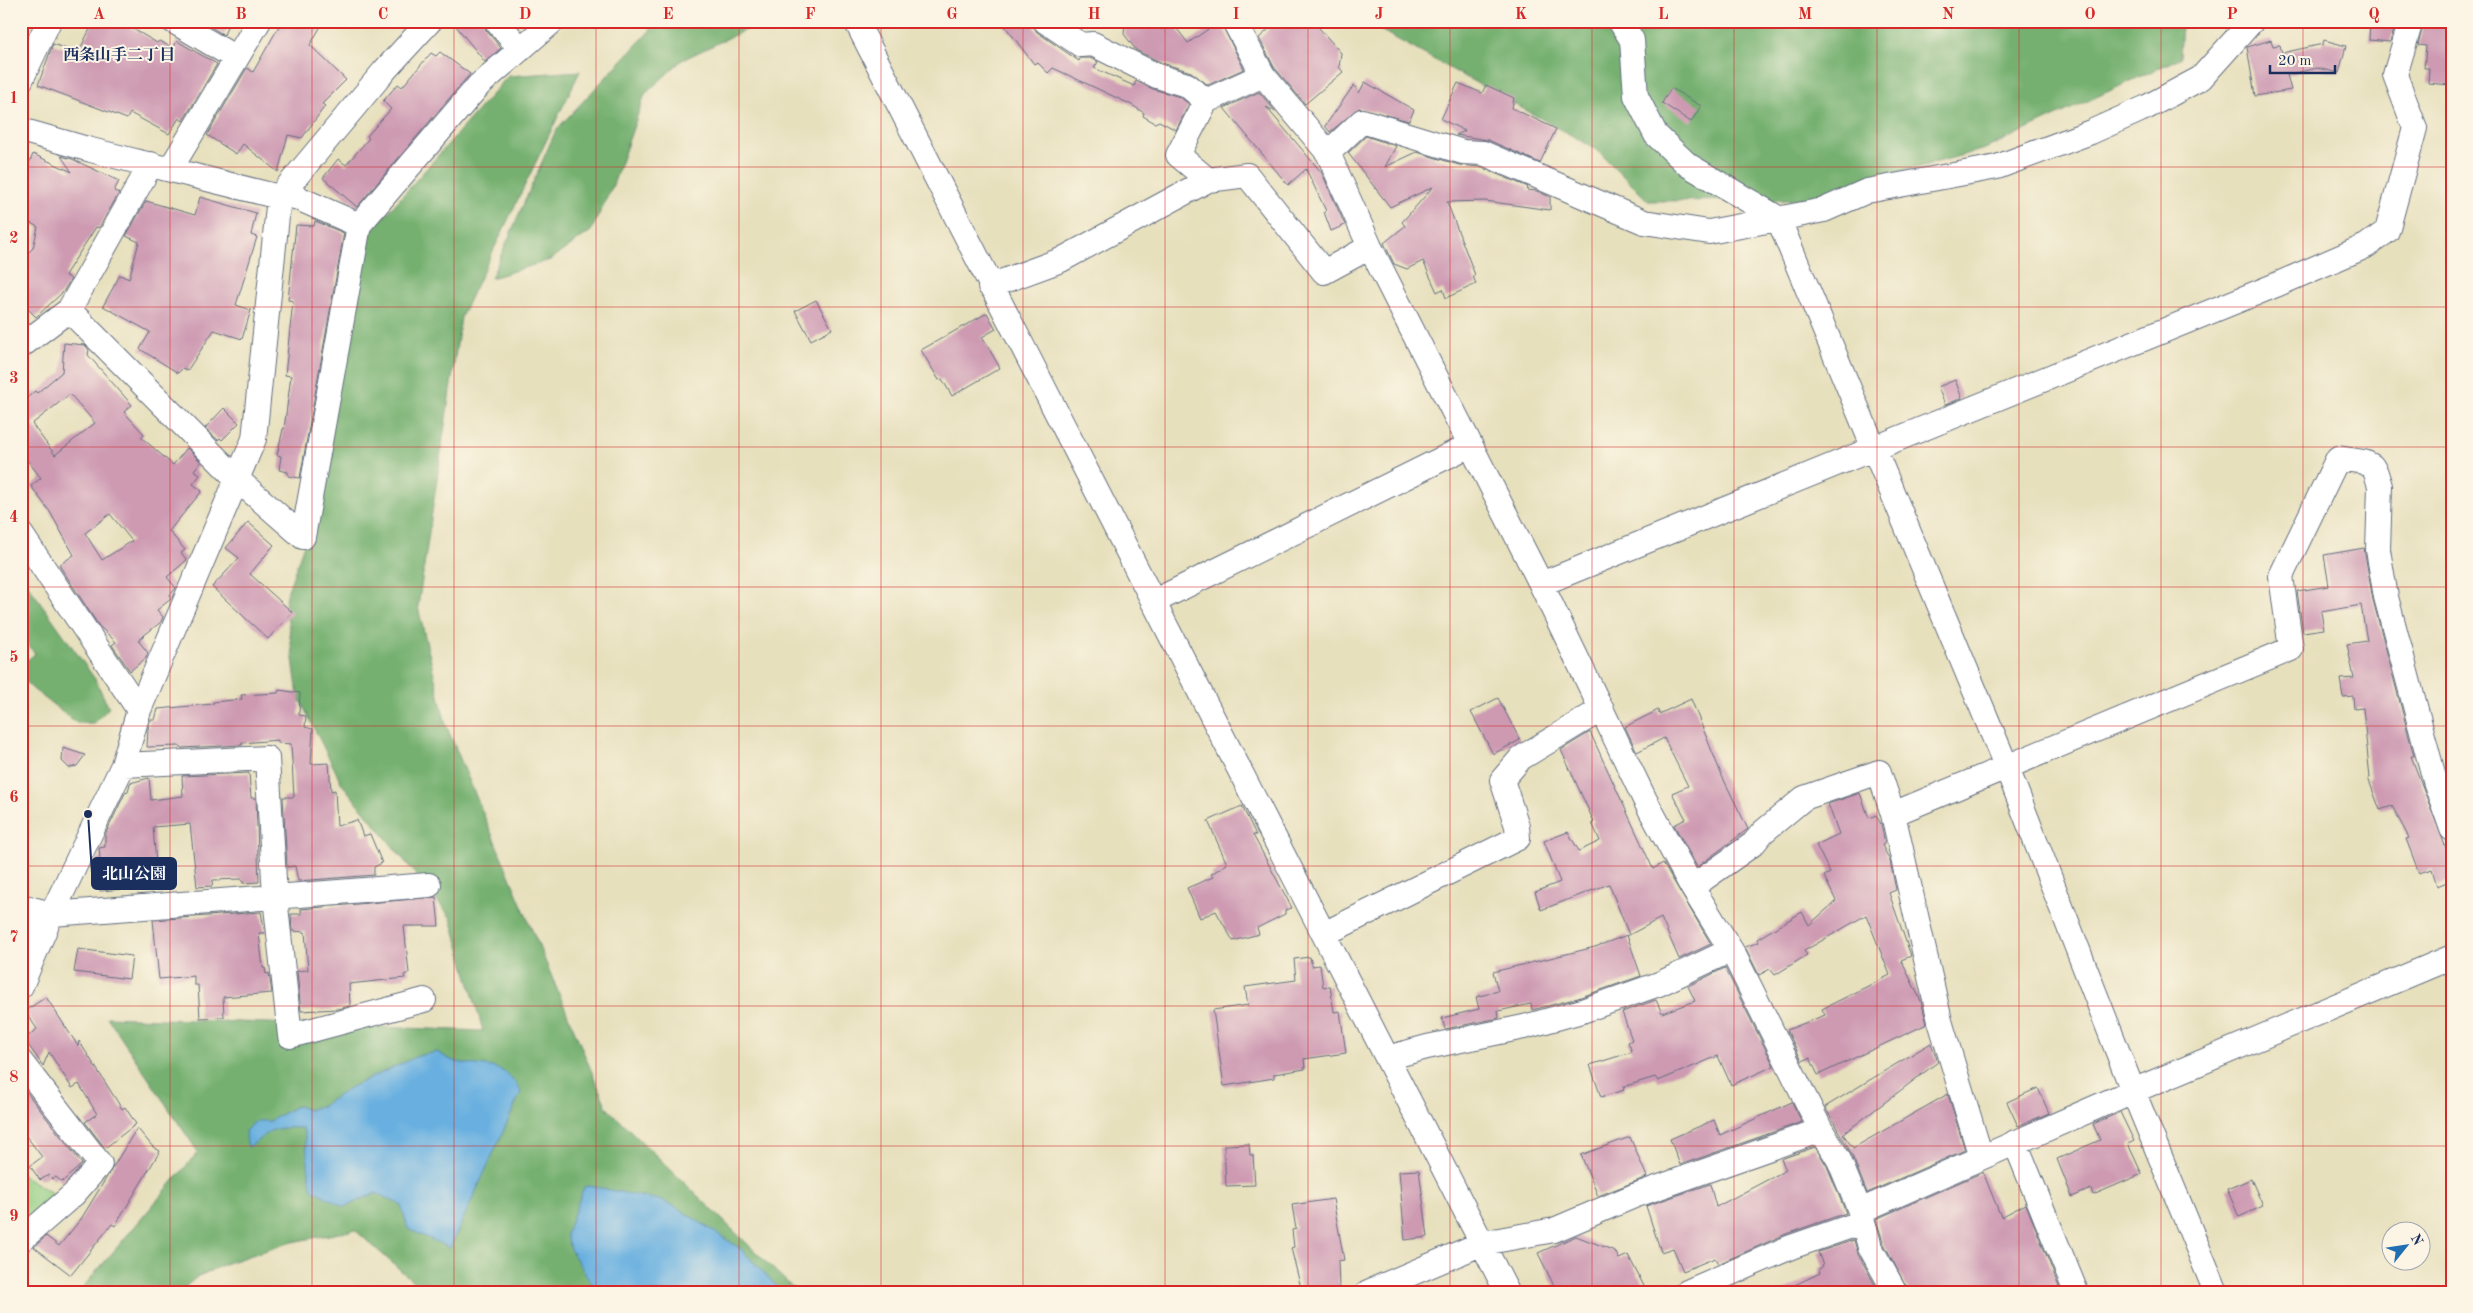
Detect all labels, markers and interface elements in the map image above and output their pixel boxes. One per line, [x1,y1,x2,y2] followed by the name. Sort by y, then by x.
[93,7,105,23] text: A
[235,7,247,23] text: B
[378,7,388,23] text: C
[519,7,531,23] text: D
[662,7,674,23] text: E
[805,7,816,23] text: F
[946,7,958,23] text: G
[1087,7,1101,23] text: H
[1232,7,1240,23] text: I
[1375,7,1384,23] text: J
[1515,7,1527,23] text: K
[1658,7,1669,23] text: L
[1798,7,1812,23] text: M
[1942,7,1955,23] text: N
[2084,7,2096,23] text: O
[2226,7,2238,23] text: P
[2368,7,2380,23] text: Q
[2270,42,2336,74] scale bar
[63,46,175,64] district label: 西条山手二丁目
[2278,54,2312,69] text: 20 m
[9,91,19,107] text: 1
[9,231,19,247] text: 2
[9,371,19,387] text: 3
[9,510,19,526] text: 4
[9,650,19,666] text: 5
[9,790,19,806] text: 6
[92,858,176,889] callout: 北山公園
[102,865,166,883] text: 北山公園
[9,930,19,946] text: 7
[9,1070,19,1086] text: 8
[9,1209,19,1225] text: 9
[2380,1220,2430,1270] north arrow
[2408,1232,2425,1248] text: N

